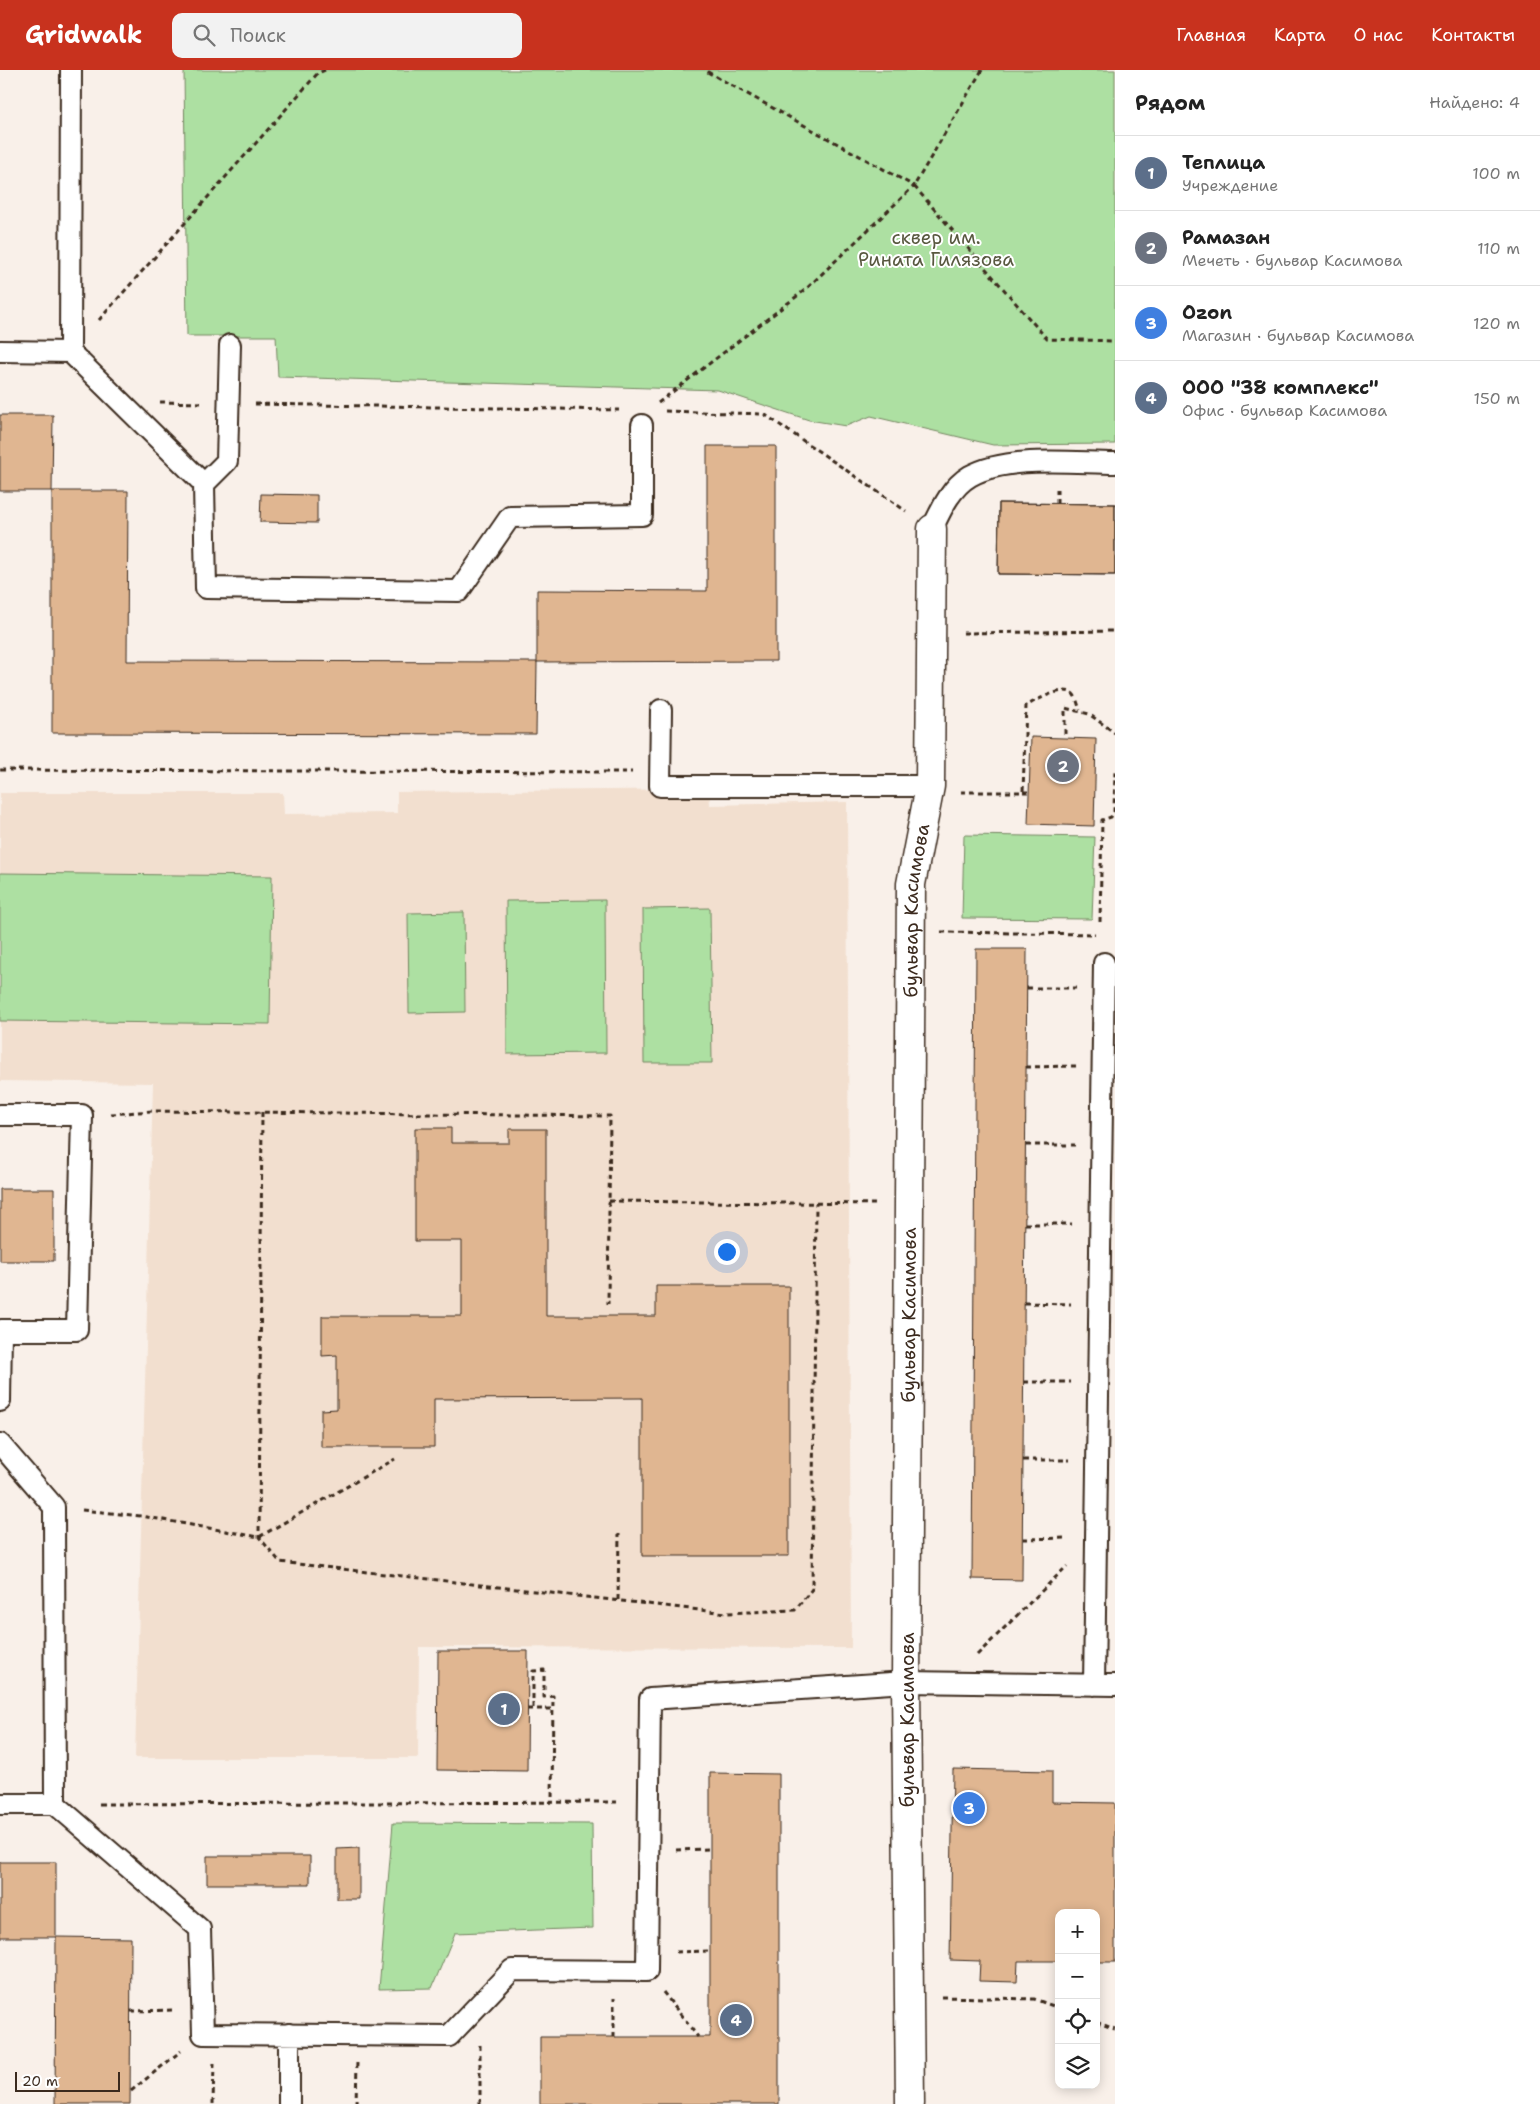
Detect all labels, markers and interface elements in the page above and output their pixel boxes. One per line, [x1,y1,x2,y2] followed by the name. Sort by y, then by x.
[172,13,522,58] search box
[25,19,142,51] text: Gridwalk
[190,21,218,49] icon: search
[230,23,286,48] text: Поиск
[1176,23,1246,47] text: Главная
[1274,23,1326,47] text: Карта
[1354,23,1403,47] text: О нас
[1431,23,1515,47] text: Контакты
[1135,89,1205,117] text: Рядом
[1429,92,1520,113] text: Найдено: 4
[1182,150,1265,175] text: Теплица
[1147,163,1155,184] text: 1
[1472,163,1520,184] text: 100 m
[1182,175,1278,196] text: Учреждение
[858,225,1014,272] park label: сквер им. Рината Гилязова
[1182,225,1270,250] text: Рамазан
[1145,238,1157,259] text: 2
[1477,238,1520,259] text: 110 m
[1182,250,1403,271] text: Мечеть · бульвар Касимова
[1182,300,1232,325] text: Ozon
[1145,313,1157,334] text: 3
[1473,313,1520,334] text: 120 m
[1182,325,1414,346] text: Магазин · бульвар Касимова
[1182,375,1379,400] text: ООО "38 комплекс"
[1145,388,1157,409] text: 4
[1473,388,1520,409] text: 150 m
[1182,400,1387,421] text: Офис · бульвар Касимова
[1047,747,1079,785] pin: 2
[898,821,935,998] street label: бульвар Касимова
[895,1227,921,1403] street label: бульвар Касимова
[714,1239,740,1265] your location
[895,1632,920,1808] street label: бульвар Касимова
[488,1690,520,1728] pin: 1
[953,1789,985,1827] pin: 3
[1055,1909,1100,2089] map controls
[1055,1909,1100,1954] button: +
[1055,1954,1100,1999] button: −
[1055,1999,1100,2044] button: locate
[720,2001,752,2039] pin: 4
[1055,2044,1100,2089] button: layers
[15,2069,120,2092] scale bar
[22,2072,58,2090] text: 20 m

